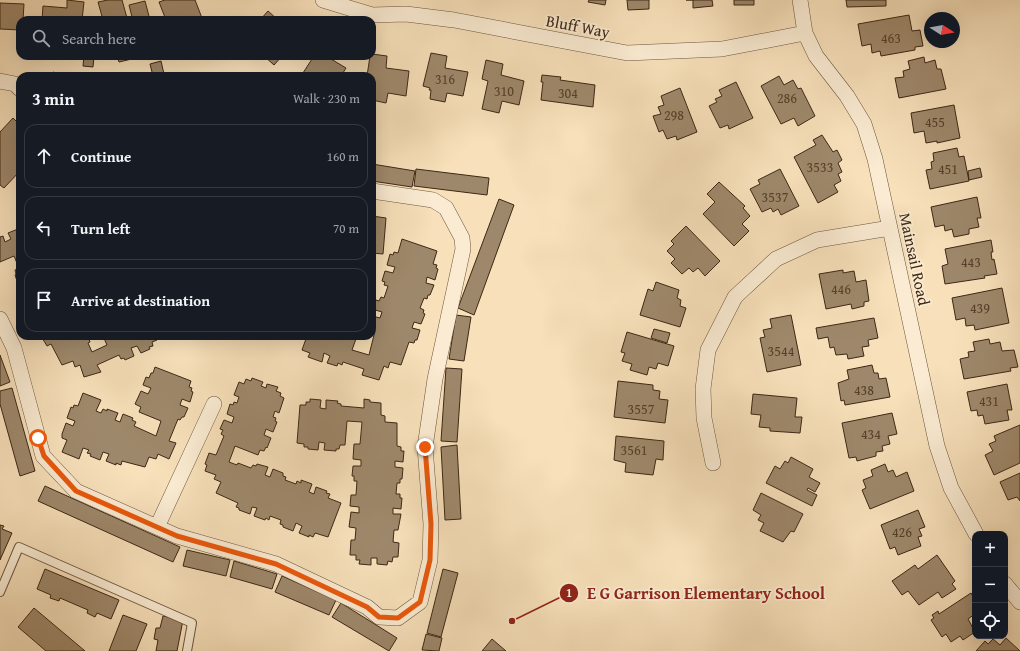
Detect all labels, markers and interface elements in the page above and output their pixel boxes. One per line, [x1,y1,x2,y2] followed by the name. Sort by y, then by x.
[544,8,612,44] street label: Bluff Way
[924,12,960,48] north arrow
[16,16,376,60] search box
[30,27,52,49] icon: search
[62,28,136,49] text: Search here
[881,28,901,48] house number: 463
[435,69,455,89] house number: 316
[494,81,514,101] house number: 310
[558,83,578,103] house number: 304
[32,86,74,111] text: 3 min
[777,88,797,108] house number: 286
[293,89,360,108] text: Walk · 230 m
[664,105,684,125] house number: 298
[925,112,945,132] house number: 455
[33,145,55,167] icon: ahead
[71,146,132,167] text: Continue
[327,147,359,166] text: 160 m
[807,157,833,177] house number: 3533
[938,159,958,179] house number: 451
[762,187,789,207] house number: 3537
[893,211,937,308] street label: Mainsail Road
[33,217,55,239] icon: left
[71,218,130,239] text: Turn left
[333,219,359,238] text: 70 m
[961,252,981,272] house number: 443
[831,279,851,299] house number: 446
[33,289,55,311] icon: arrive
[71,290,210,311] text: Arrive at destination
[970,298,990,318] house number: 439
[768,341,795,361] house number: 3544
[854,380,874,400] house number: 438
[979,391,999,411] house number: 431
[628,399,655,419] house number: 3557
[861,424,881,444] house number: 434
[29,429,47,447] route start
[416,438,434,456] route end
[621,440,647,460] house number: 3561
[892,522,912,542] house number: 426
[972,531,1008,639] map controls
[972,531,1008,567] button: +
[972,567,1008,603] button: −
[559,579,833,608] callout: E G Garrison Elementary School
[587,580,825,605] text: E G Garrison Elementary School
[566,584,572,601] text: 1
[972,603,1008,639] button: locate

